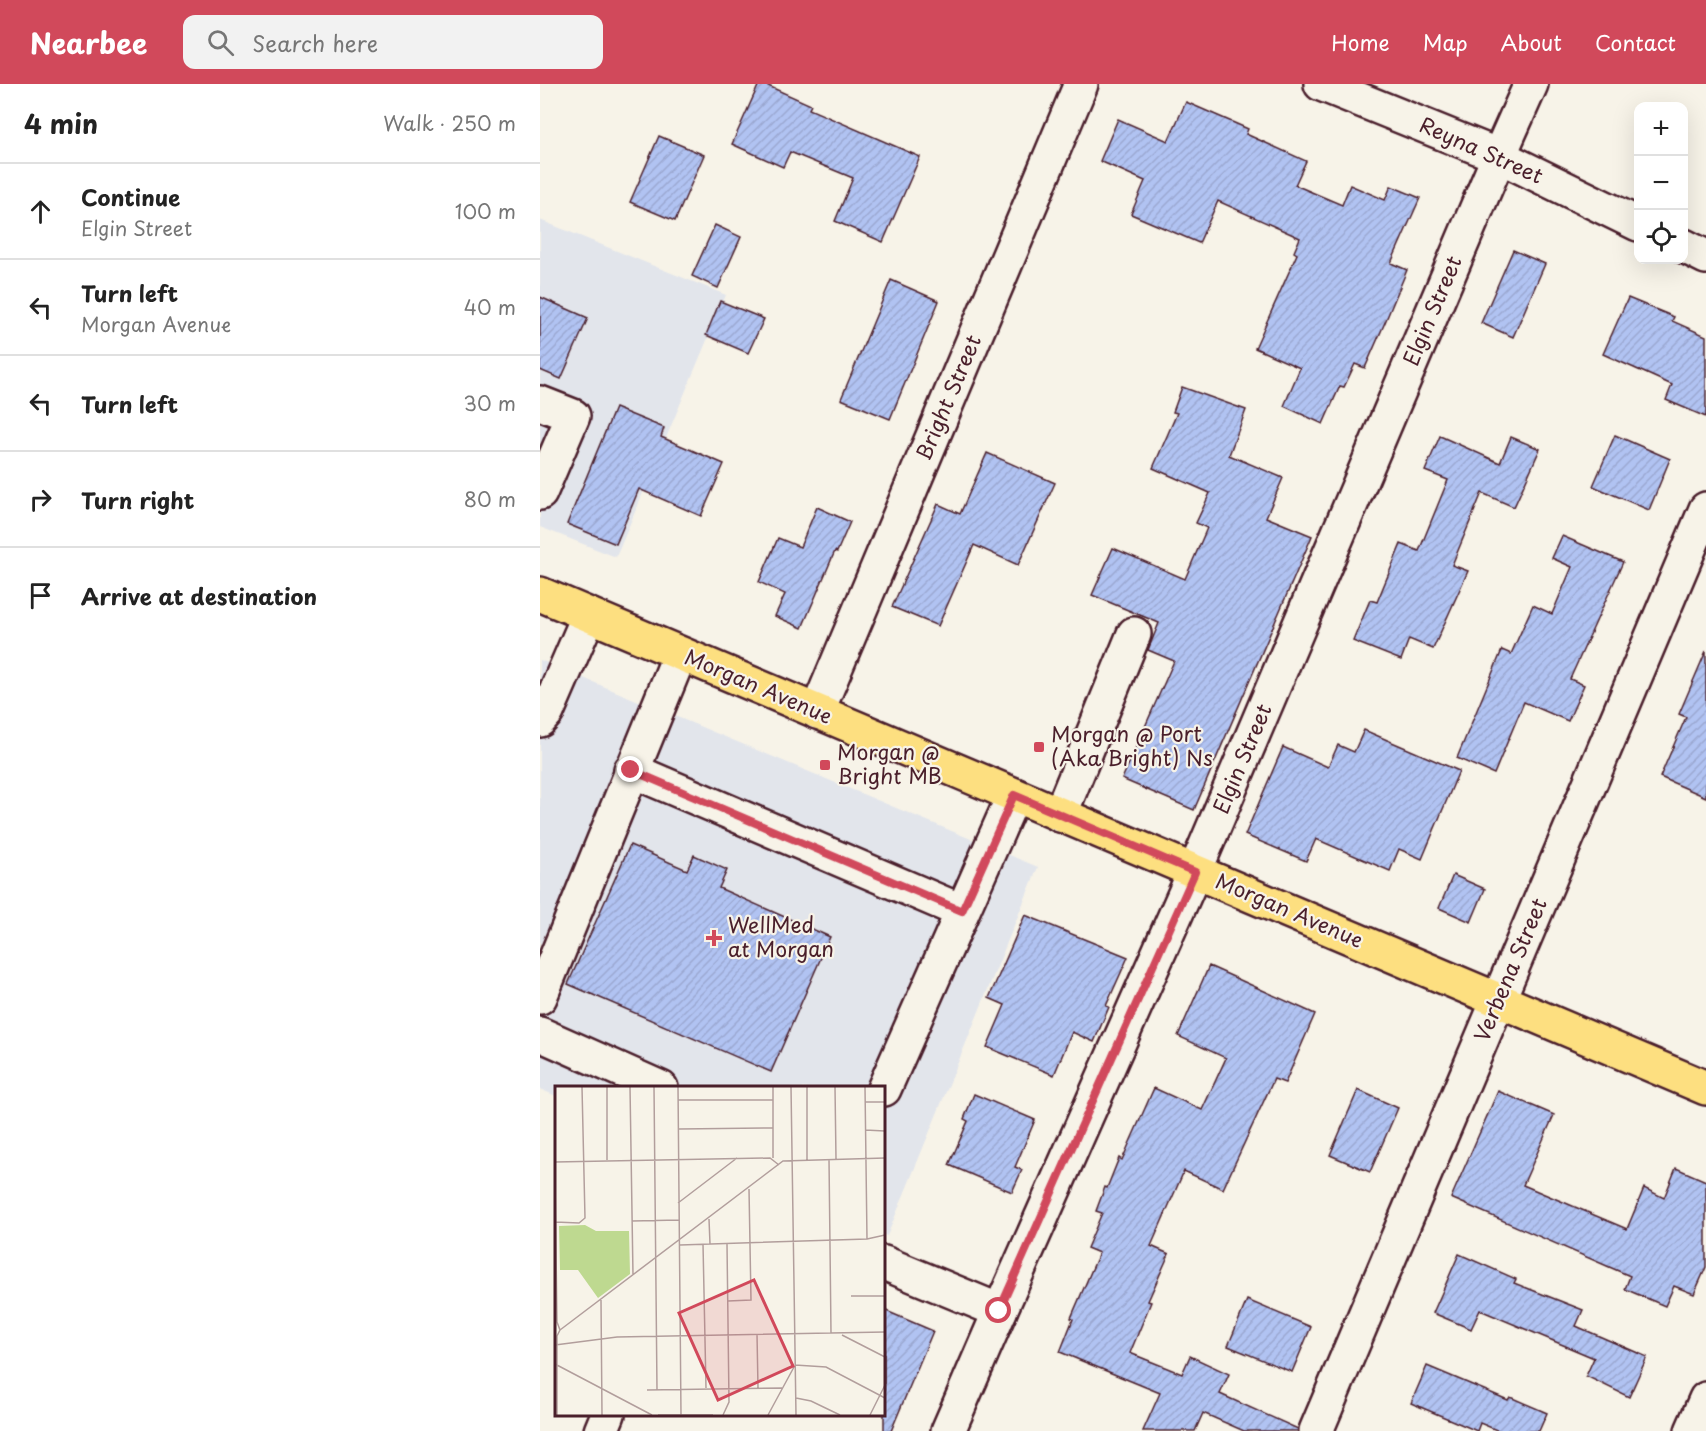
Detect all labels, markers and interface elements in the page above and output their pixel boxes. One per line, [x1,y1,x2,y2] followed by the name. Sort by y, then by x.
[183,15,603,69] search box
[30,21,147,64] text: Nearbee
[204,26,237,59] icon: search
[252,26,378,59] text: Search here
[1331,26,1390,58] text: Home
[1423,26,1468,58] text: Map
[1501,26,1562,58] text: About
[1595,26,1676,58] text: Contact
[1634,102,1688,264] map controls
[1634,102,1688,156] button: +
[24,104,98,143] text: 4 min
[383,108,516,138] text: Walk · 250 m
[1415,108,1549,191] street label: Reyna Street
[1634,156,1688,210] button: −
[81,180,180,213] text: Continue
[24,195,57,228] icon: ahead
[455,196,516,226] text: 100 m
[1634,210,1688,264] button: locate
[81,213,192,243] text: Elgin Street
[1394,250,1469,370] street label: Elgin Street
[81,276,178,309] text: Turn left
[24,291,57,324] icon: left
[464,292,516,322] text: 40 m
[81,309,231,339] text: Morgan Avenue
[906,329,988,465] street label: Bright Street
[24,387,57,420] icon: left
[81,387,178,420] text: Turn left
[463,388,516,418] text: 30 m
[24,483,57,516] icon: right
[81,483,194,516] text: Turn right
[464,484,516,514] text: 80 m
[24,579,57,612] icon: arrive
[81,579,317,612] text: Arrive at destination
[680,640,838,731] street label: Morgan Avenue
[1204,698,1279,818] street label: Elgin Street
[1051,717,1213,773] place label: Morgan @ Port (Aka Bright) Ns
[837,735,942,791] place label: Morgan @ Bright MB
[1032,740,1046,754] marker: Morgan @ Port (Aka Bright) Ns
[617,756,643,782] route end
[818,758,832,772] marker: Morgan @ Bright MB
[1211,864,1369,955] street label: Morgan Avenue
[1465,892,1554,1046] street label: Verbena Street
[728,908,834,964] place label: WellMed at Morgan
[705,929,723,947] marker: WellMed at Morgan
[555,1086,885,1416] inset map
[985,1297,1011,1323] route start

